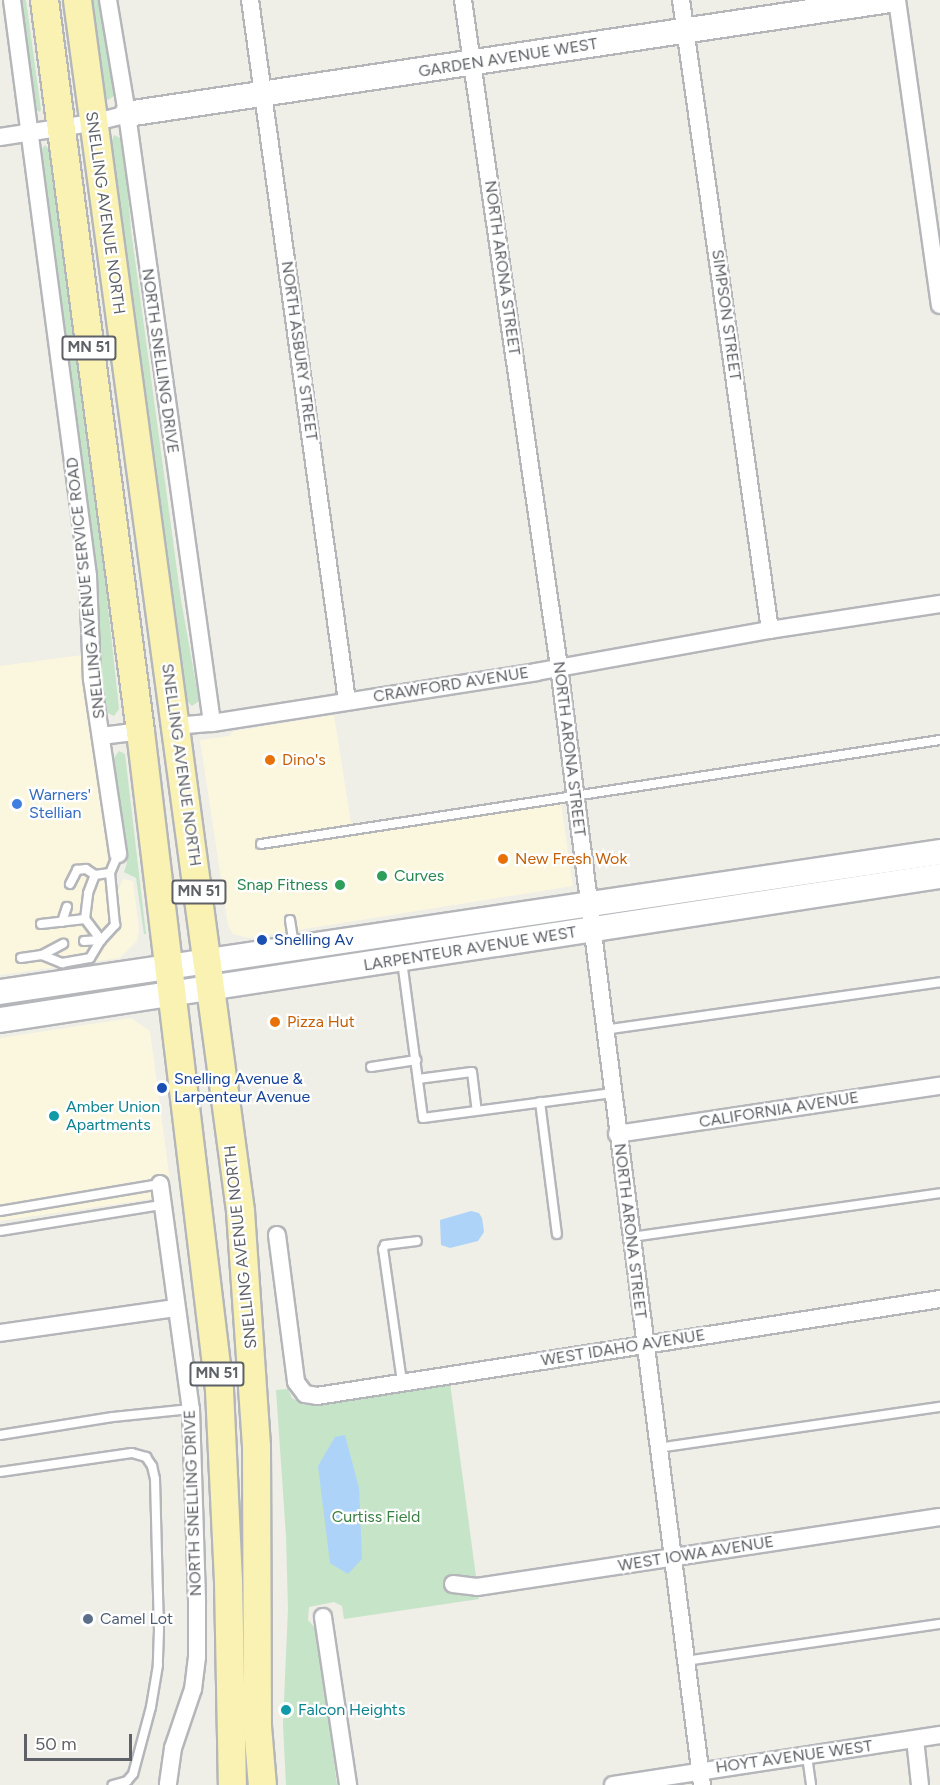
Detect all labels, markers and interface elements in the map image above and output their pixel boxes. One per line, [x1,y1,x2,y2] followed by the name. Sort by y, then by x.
[417,34,599,82] street label: GARDEN AVENUE WEST
[81,110,129,316] street label: SNELLING AVENUE NORTH
[480,179,524,357] street label: NORTH ARONA STREET
[707,248,745,382] street label: SIMPSON STREET
[277,260,321,442] street label: NORTH ASBURY STREET
[138,267,182,455] street label: NORTH SNELLING DRIVE
[60,336,118,360] road number: MN 51
[63,456,109,720] street label: SNELLING AVENUE SERVICE ROAD
[549,660,589,838] street label: NORTH ARONA STREET
[157,662,205,868] street label: SNELLING AVENUE NORTH
[372,663,530,707] street label: CRAWFORD AVENUE
[282,750,326,770] place label: Dino's
[263,753,277,767] marker: Dino's
[29,785,91,823] place label: Warners' Stellian
[10,797,24,811] marker: Warners' Stellian
[515,849,627,869] place label: New Fresh Wok
[496,852,510,866] marker: New Fresh Wok
[394,866,444,886] place label: Curves
[375,869,389,883] marker: Curves
[237,875,328,895] place label: Snap Fitness
[333,878,347,892] marker: Snap Fitness
[170,880,228,904] road number: MN 51
[362,923,578,975] street label: LARPENTEUR AVENUE WEST
[274,930,353,950] place label: Snelling Av
[255,933,269,947] marker: Snelling Av
[287,1012,355,1032] place label: Pizza Hut
[268,1015,282,1029] marker: Pizza Hut
[174,1069,310,1107] place label: Snelling Avenue & Larpenteur Avenue
[155,1081,169,1095] marker: Snelling Avenue & Larpenteur Avenue
[698,1088,860,1132] street label: CALIFORNIA AVENUE
[66,1097,160,1135] place label: Amber Union Apartments
[47,1109,61,1123] marker: Amber Union Apartments
[610,1142,650,1320] street label: NORTH ARONA STREET
[221,1144,261,1350] street label: SNELLING AVENUE NORTH
[540,1326,706,1370] street label: WEST IDAHO AVENUE
[188,1362,246,1386] road number: MN 51
[180,1409,206,1597] street label: NORTH SNELLING DRIVE
[332,1507,420,1527] park label: Curtiss Field
[617,1532,775,1576] street label: WEST IOWA AVENUE
[100,1609,173,1629] place label: Camel Lot
[81,1612,95,1626] marker: Camel Lot
[298,1700,405,1720] place label: Falcon Heights
[279,1703,293,1717] marker: Falcon Heights
[27,1722,135,1760] scale bar
[35,1733,77,1755] text: 50 m
[714,1736,874,1778] street label: HOYT AVENUE WEST

